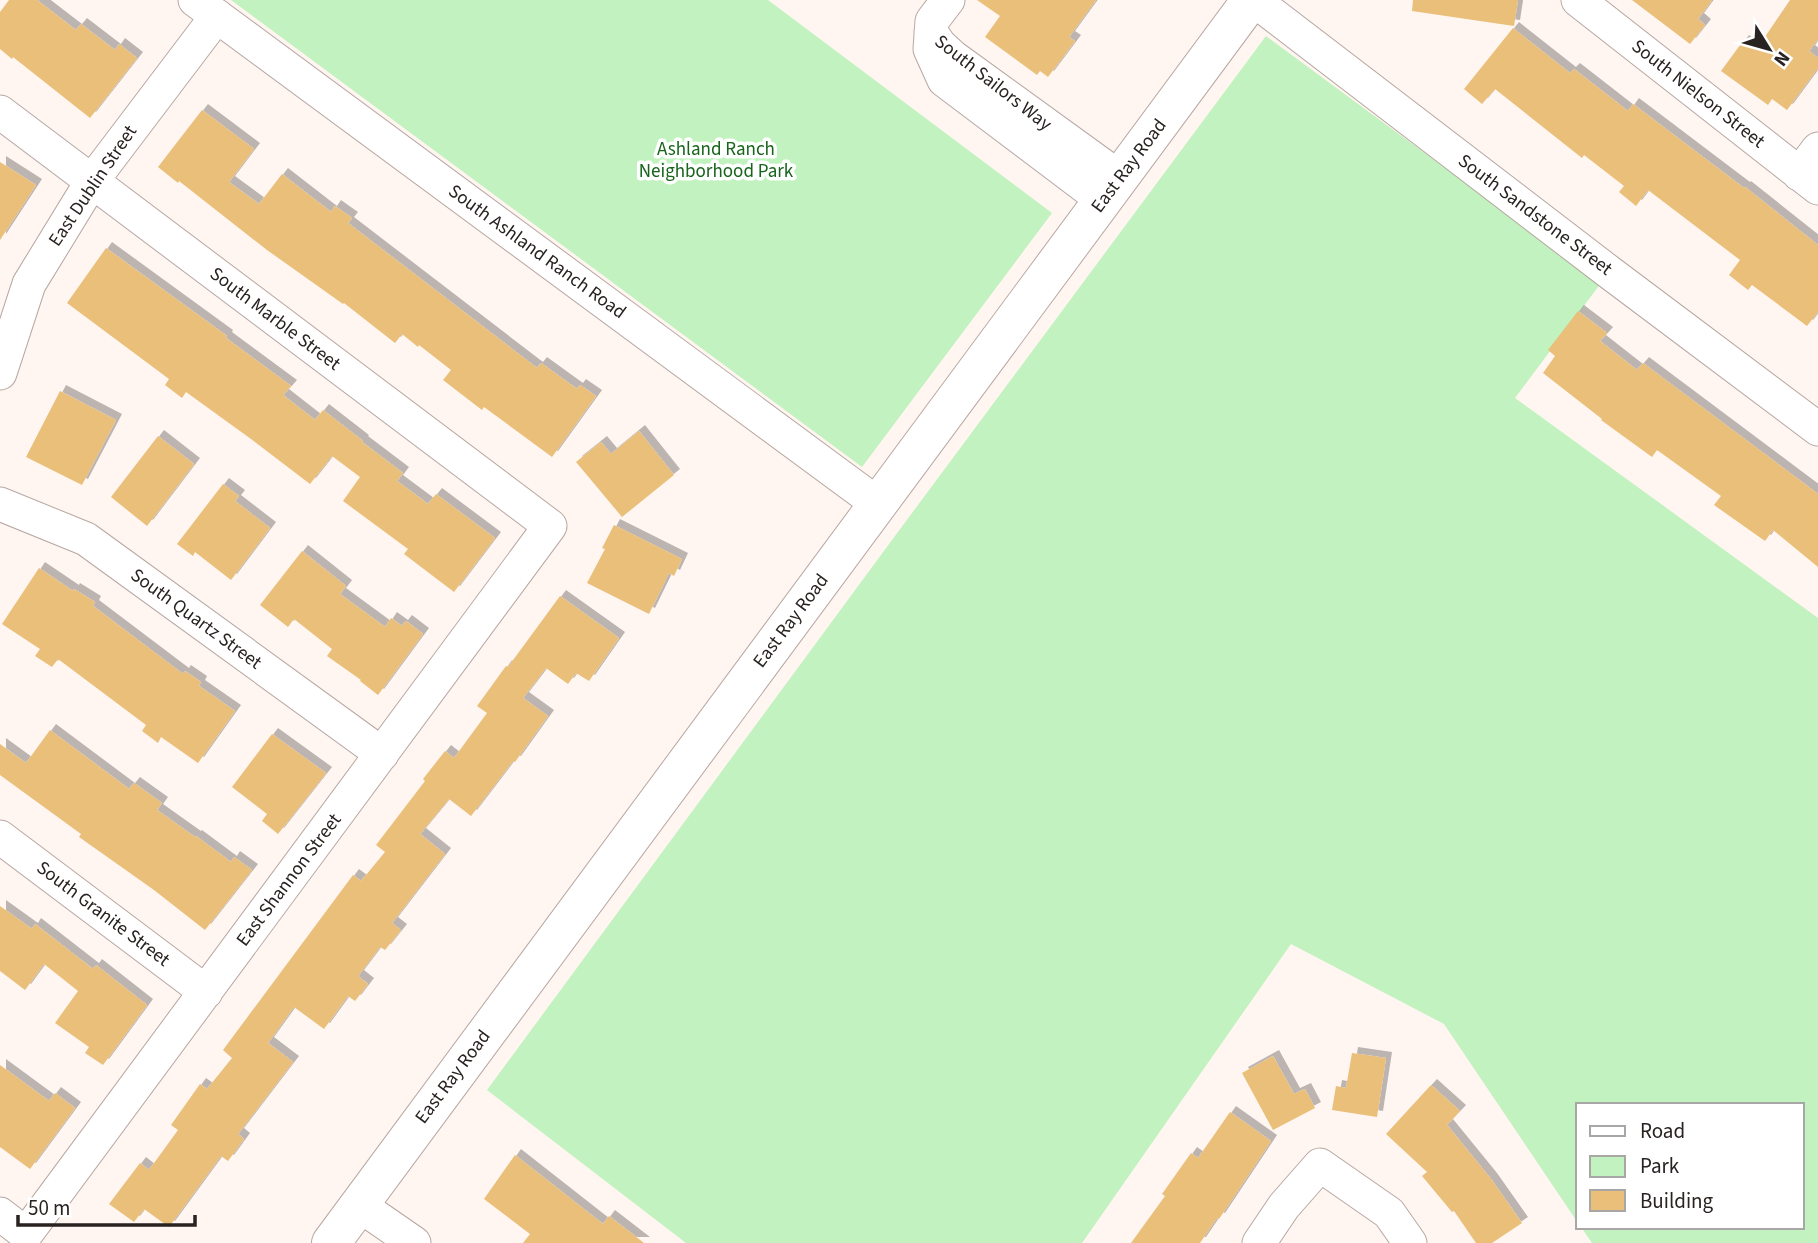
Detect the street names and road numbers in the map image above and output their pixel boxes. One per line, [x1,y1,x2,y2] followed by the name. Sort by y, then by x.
[929,29,1057,137] street label: South Sailors Way
[1626,33,1771,155] street label: South Nielson Street
[1085,113,1173,219] street label: East Ray Road
[42,119,144,252] street label: East Dublin Street
[1452,148,1618,282] street label: South Sandstone Street
[443,178,631,326] street label: South Ashland Ranch Road
[204,261,346,378] street label: South Marble Street
[125,562,268,676] street label: South Quartz Street
[747,568,835,674] street label: East Ray Road
[230,807,348,952] street label: East Shannon Street
[31,855,176,974] street label: South Granite Street
[409,1024,497,1130] street label: East Ray Road

